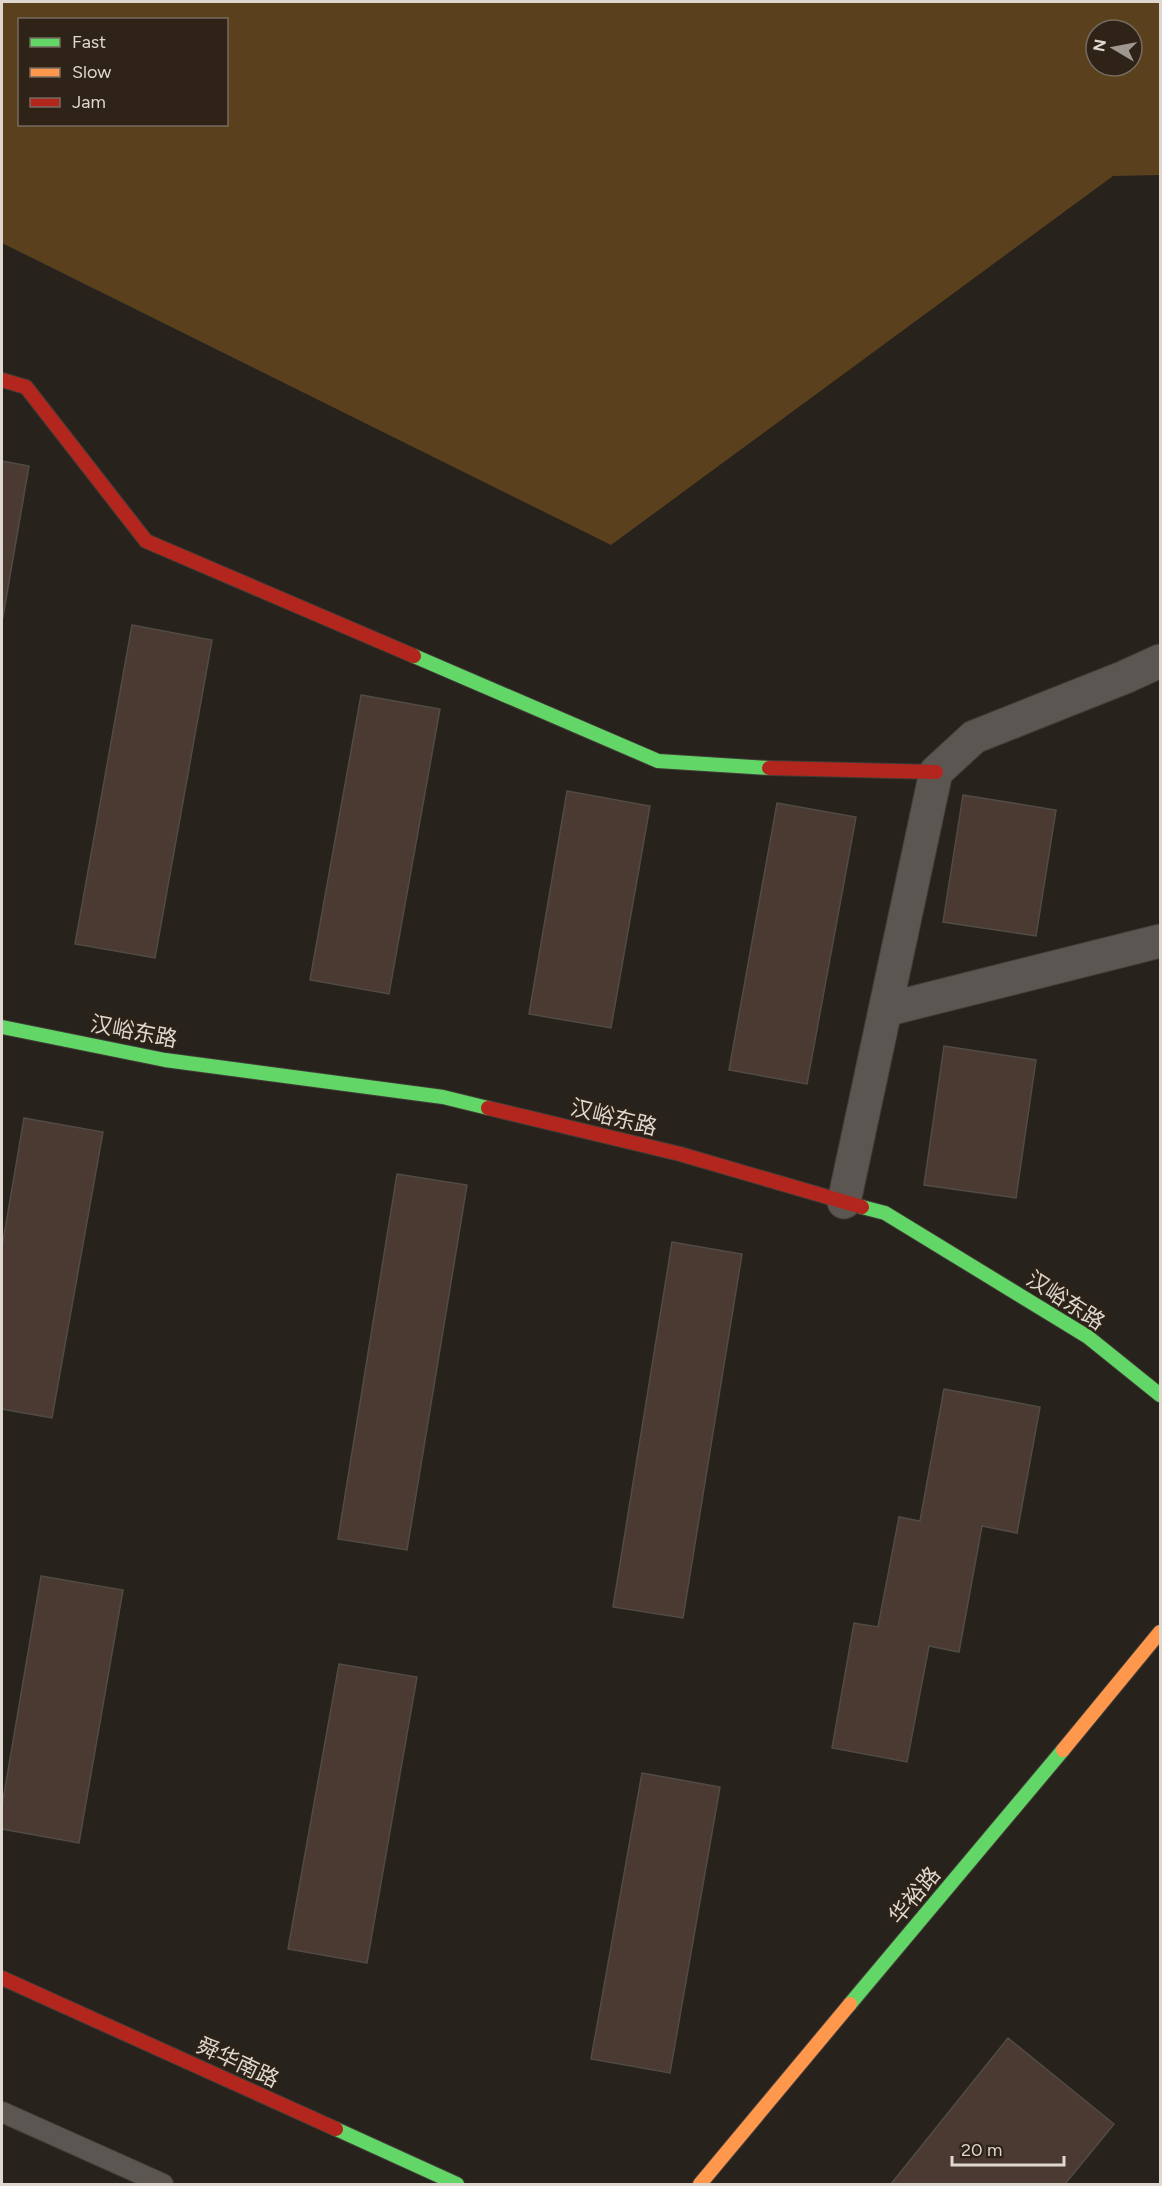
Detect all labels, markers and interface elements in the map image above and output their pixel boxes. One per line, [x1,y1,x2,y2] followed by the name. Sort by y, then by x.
[18,18,228,126] legend
[1084,18,1144,78] north arrow
[72,31,106,53] text: Fast
[1089,38,1110,53] text: N
[72,61,111,83] text: Slow
[72,91,106,113] text: Jam
[88,1010,180,1053] street label: 汉峪东路
[568,1094,660,1141] street label: 汉峪东路
[1021,1265,1110,1336] street label: 汉峪东路
[883,1861,946,1929] street label: 华裕路
[192,2032,283,2093] street label: 舜华南路
[952,2129,1064,2167] scale bar
[961,2139,1002,2161] text: 20 m

